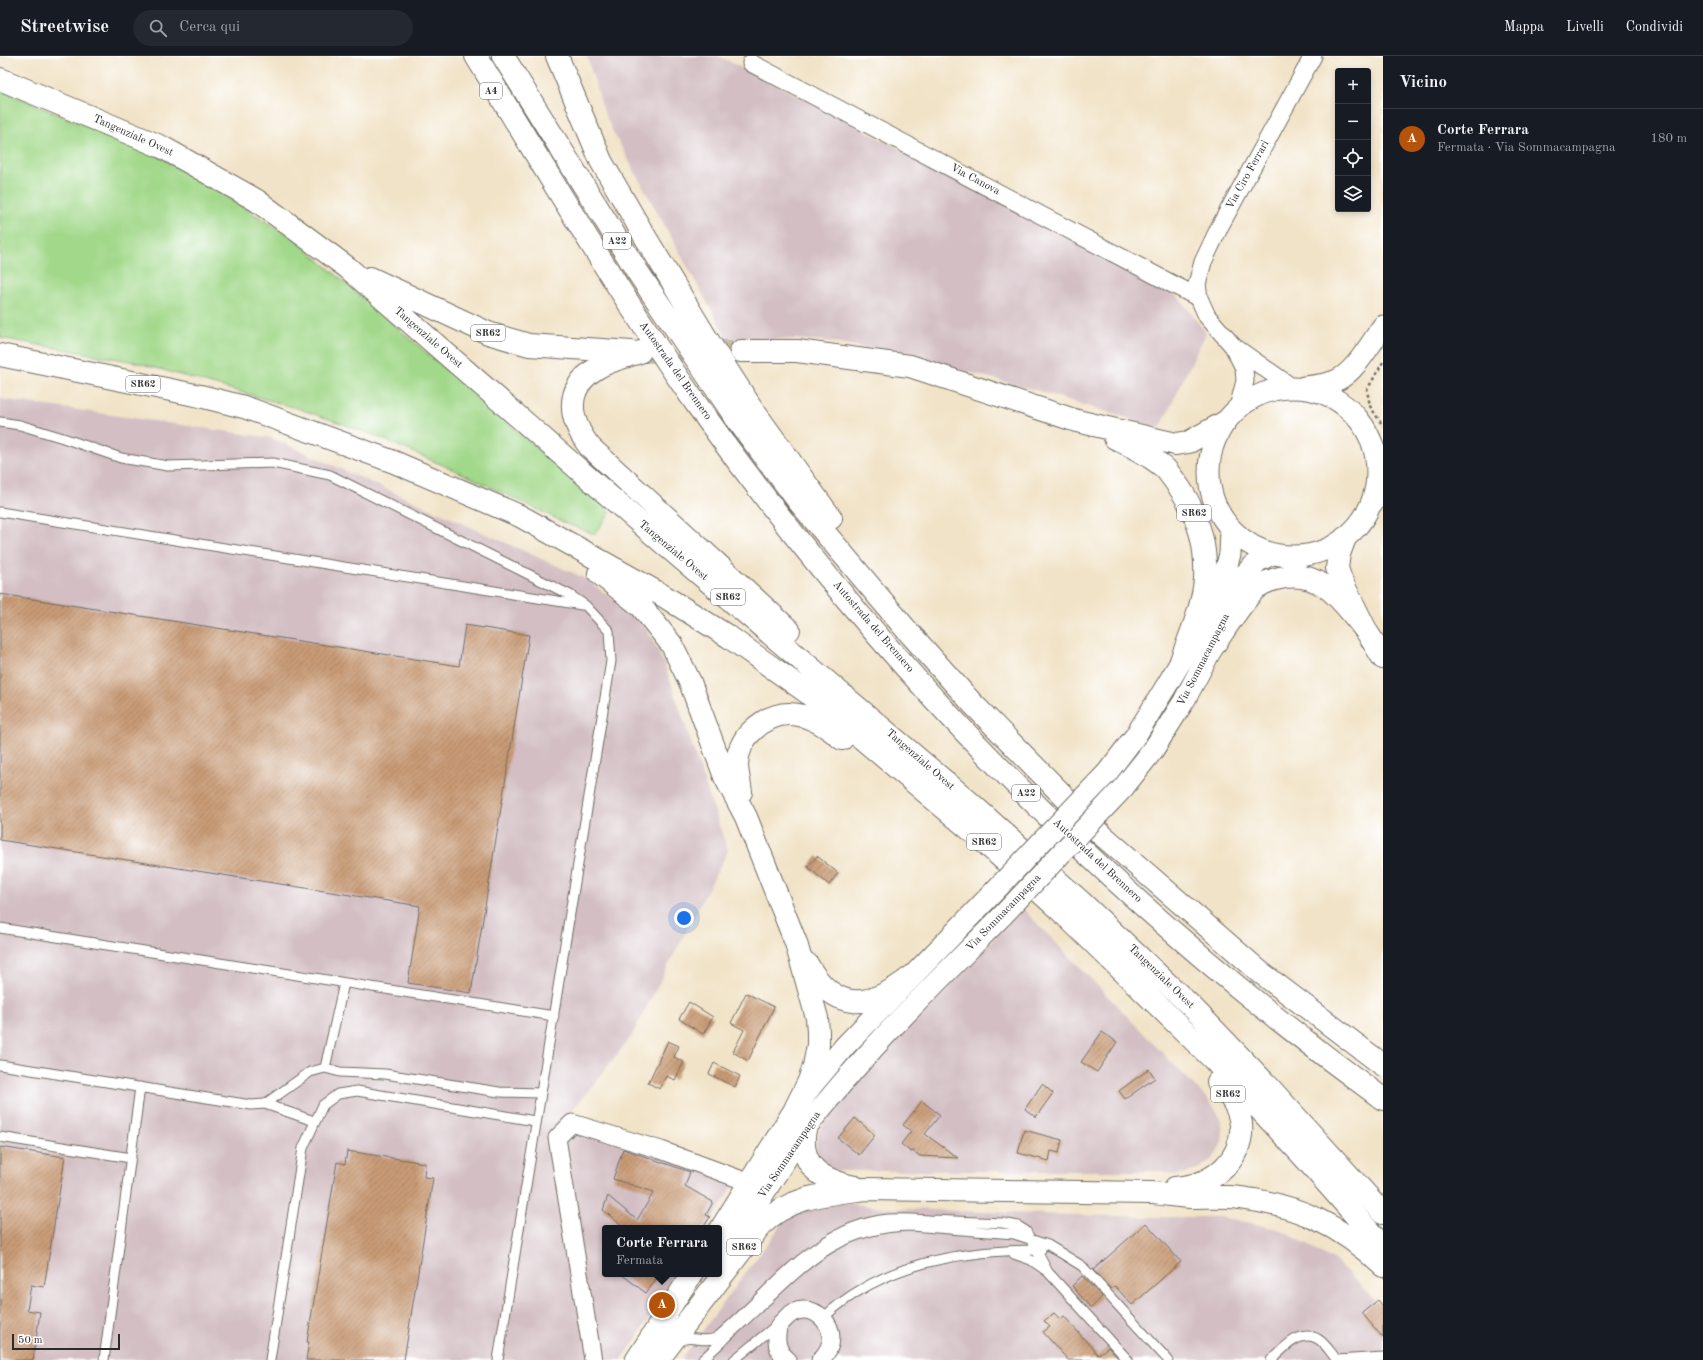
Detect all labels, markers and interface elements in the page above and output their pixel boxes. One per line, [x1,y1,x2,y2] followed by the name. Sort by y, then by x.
[133,10,413,46] search box
[147,17,169,39] icon: search
[20,18,109,37] text: Streetwise
[179,20,240,35] text: Cerca qui
[1504,20,1544,34] text: Mappa
[1566,20,1604,34] text: Livelli
[1626,20,1683,34] text: Condividi
[1335,68,1371,212] map controls
[1335,68,1371,104] button: +
[1399,74,1447,91] text: Vicino
[480,83,502,99] road number: A4
[1335,104,1371,140] button: −
[91,113,175,159] street label: Tangenziale Ovest
[1437,123,1529,138] text: Corte Ferrara
[1407,132,1417,145] text: A
[1650,132,1687,145] text: 180 m
[1225,139,1271,211] street label: Via Ciro Ferrari
[1335,140,1371,176] button: locate
[1437,141,1615,154] text: Fermata · Via Sommacampagna
[949,162,1002,198] street label: Via Canova
[1335,176,1371,212] button: layers
[603,233,631,249] road number: A22
[392,305,464,371] street label: Tangenziale Ovest
[637,320,713,422] street label: Autostrada del Brennero
[471,325,505,341] road number: SR62
[126,376,160,392] road number: SR62
[1177,505,1211,521] road number: SR62
[636,519,710,583] street label: Tangenziale Ovest
[830,579,916,675] street label: Autostrada del Brennero
[711,589,745,605] road number: SR62
[1176,612,1232,708] street label: Via Sommacampagna
[884,727,956,793] street label: Tangenziale Ovest
[1012,785,1040,801] road number: A22
[1050,817,1144,905] street label: Autostrada del Brennero
[967,834,1001,850] road number: SR62
[965,872,1044,954] street label: Via Sommacampagna
[674,908,694,928] your location
[1126,943,1196,1011] street label: Tangenziale Ovest
[1211,1086,1245,1102] road number: SR62
[757,1109,823,1200] street label: Via Sommacampagna
[602,1225,722,1277] popup
[616,1236,708,1251] text: Corte Ferrara
[727,1239,761,1255] road number: SR62
[616,1254,663,1267] text: Fermata
[649,1290,675,1320] pin: A
[12,1332,120,1351] scale bar
[18,1335,43,1346] text: 50 m

